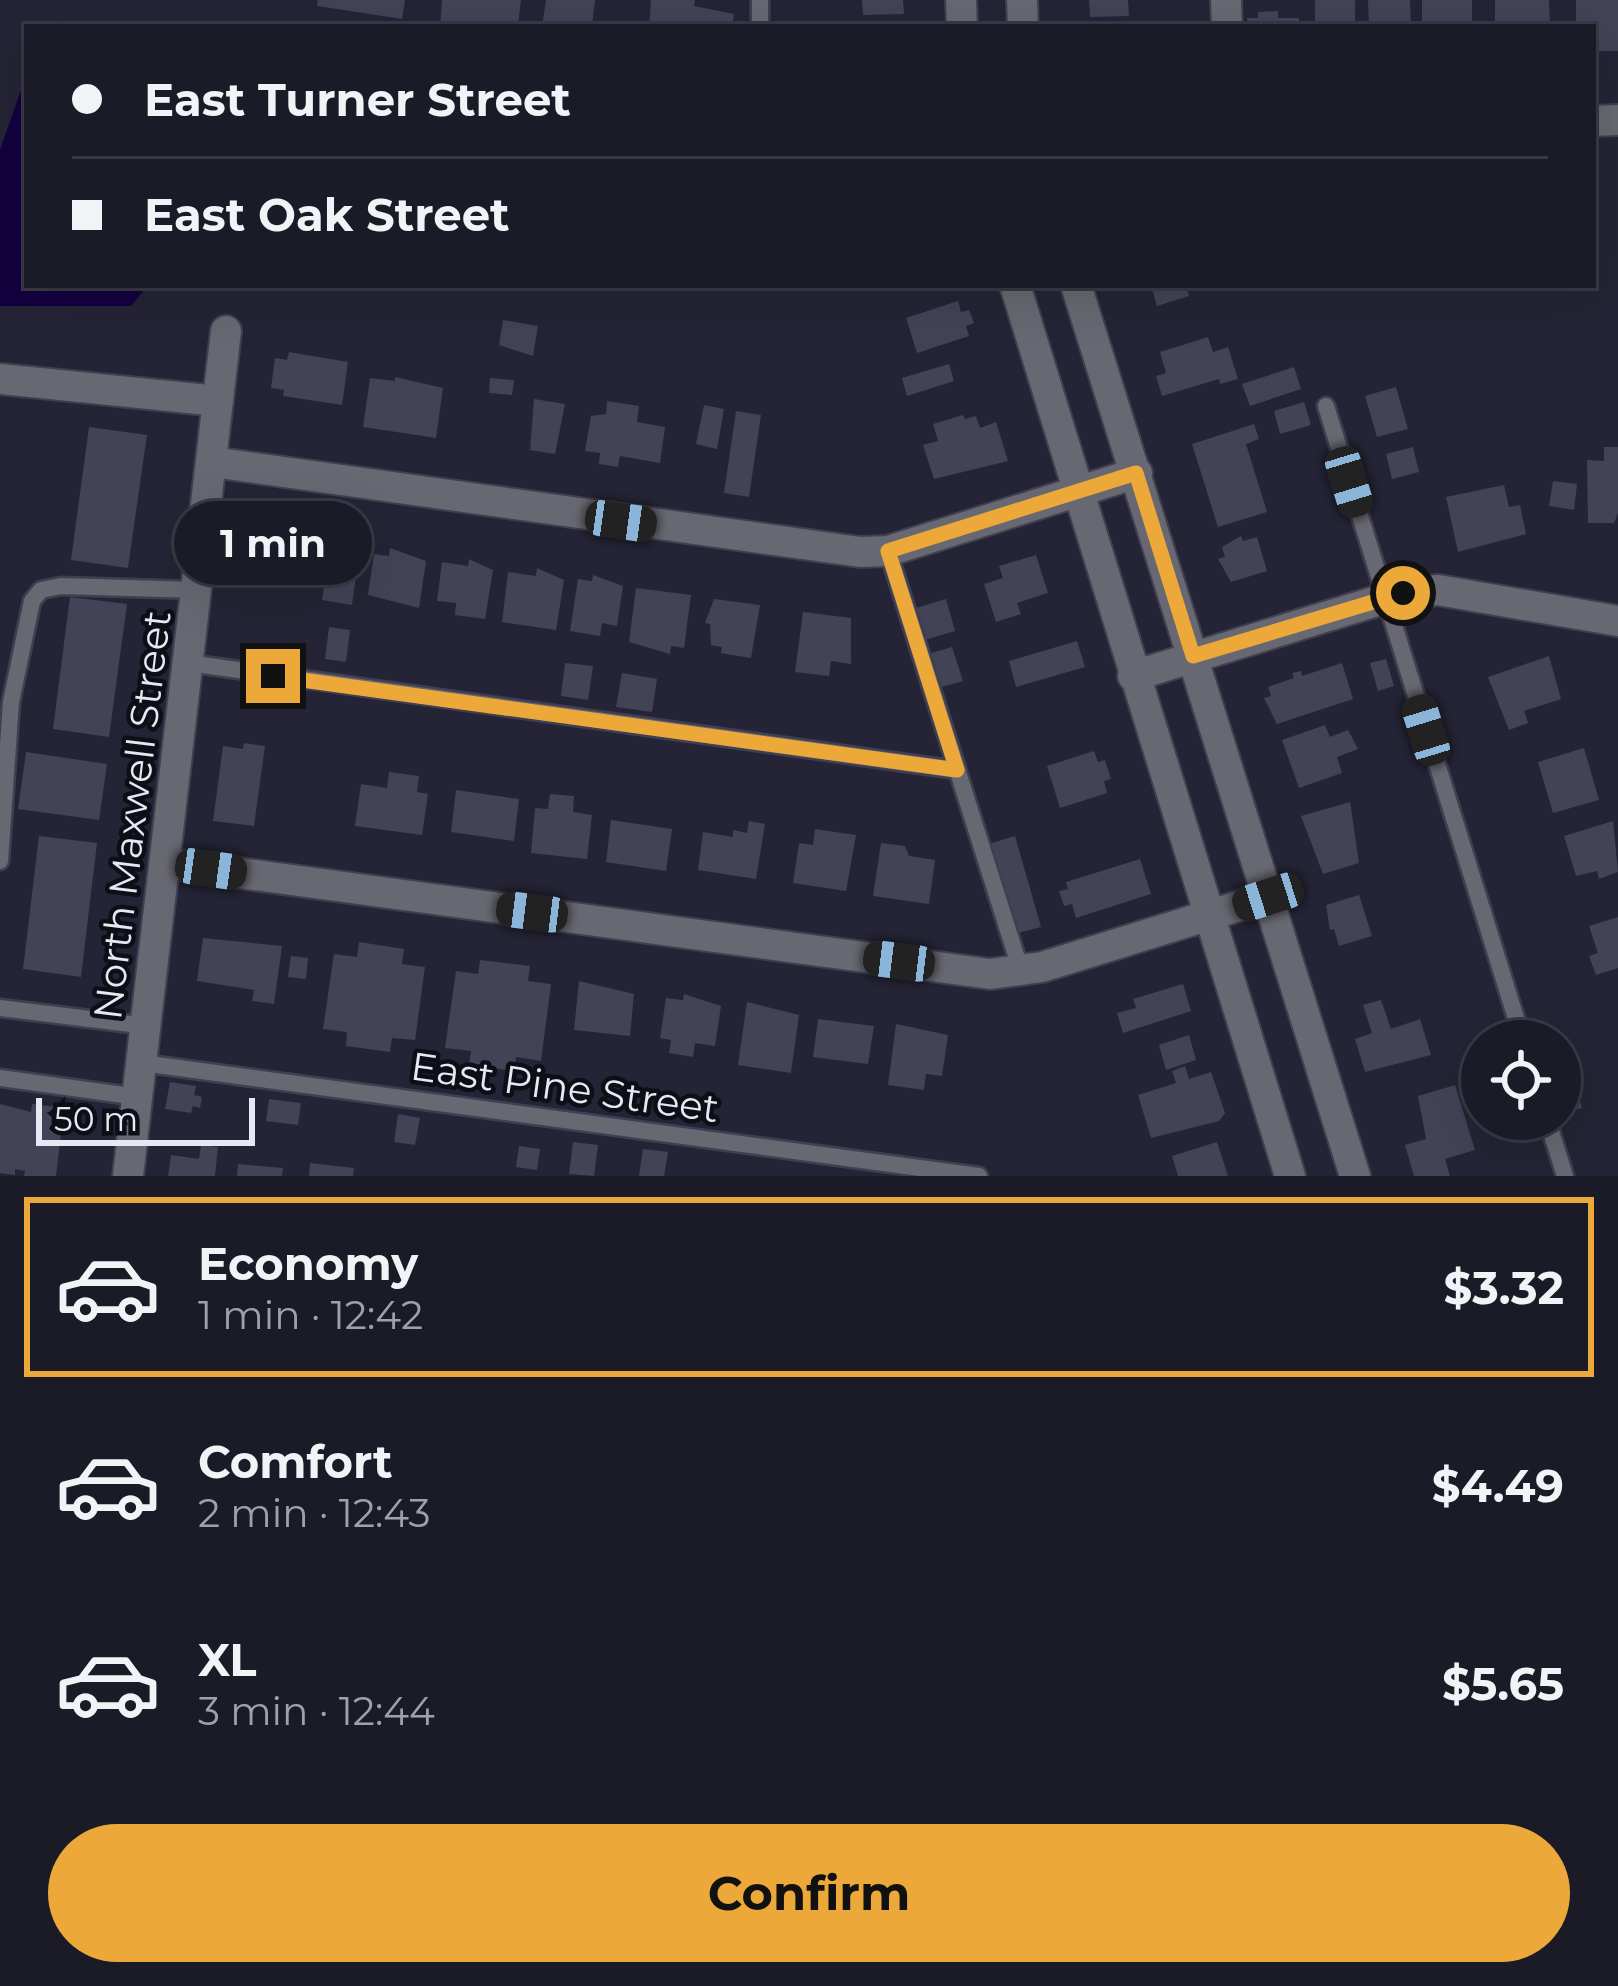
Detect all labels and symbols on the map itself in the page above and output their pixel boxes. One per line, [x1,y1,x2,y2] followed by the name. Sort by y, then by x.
[1321,442,1377,522] car
[583,498,659,544] car
[174,502,372,586] callout: 1 min
[1376,566,1430,620] route start
[83,608,181,1022] street label: North Maxwell Street
[246,649,300,703] route end
[1398,690,1454,770] car
[173,846,249,892] car
[1228,869,1308,925] car
[494,890,570,934] car
[861,939,937,983] car
[408,1042,722,1132] street label: East Pine Street
[36,1092,255,1145] scale bar

